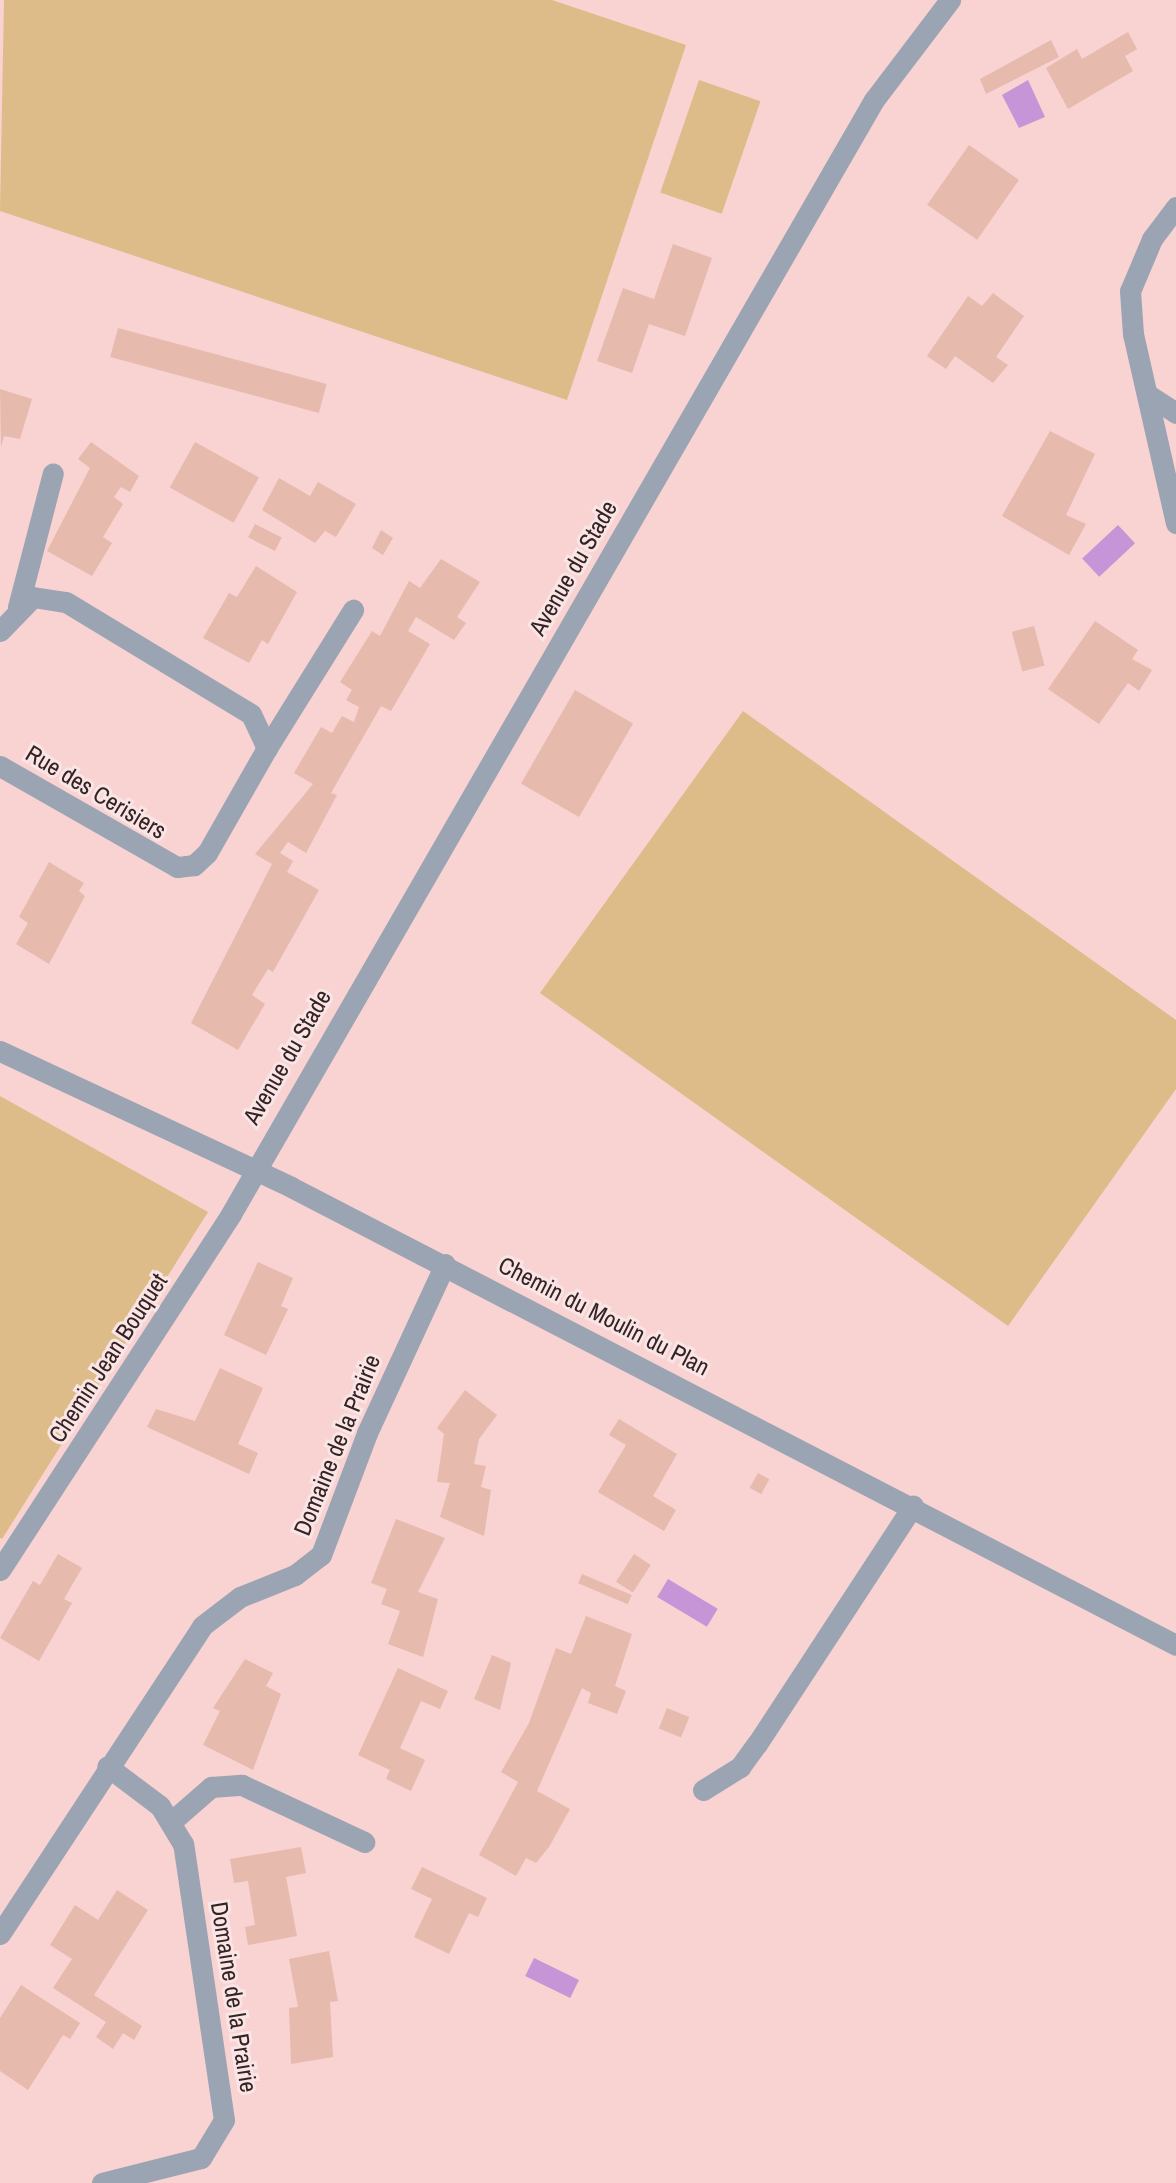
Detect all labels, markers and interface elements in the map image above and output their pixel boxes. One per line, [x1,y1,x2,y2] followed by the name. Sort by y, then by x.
[523,496,623,640] street label: Avenue du Stade
[21,739,171,845] street label: Rue des Cerisiers
[237,985,337,1129] street label: Avenue du Stade
[494,1250,714,1382] street label: Chemin du Moulin du Plan
[43,1268,173,1448] street label: Chemin Jean Bouquet
[288,1350,386,1540] street label: Domaine de la Prairie
[205,1900,263,2094] street label: Domaine de la Prairie

